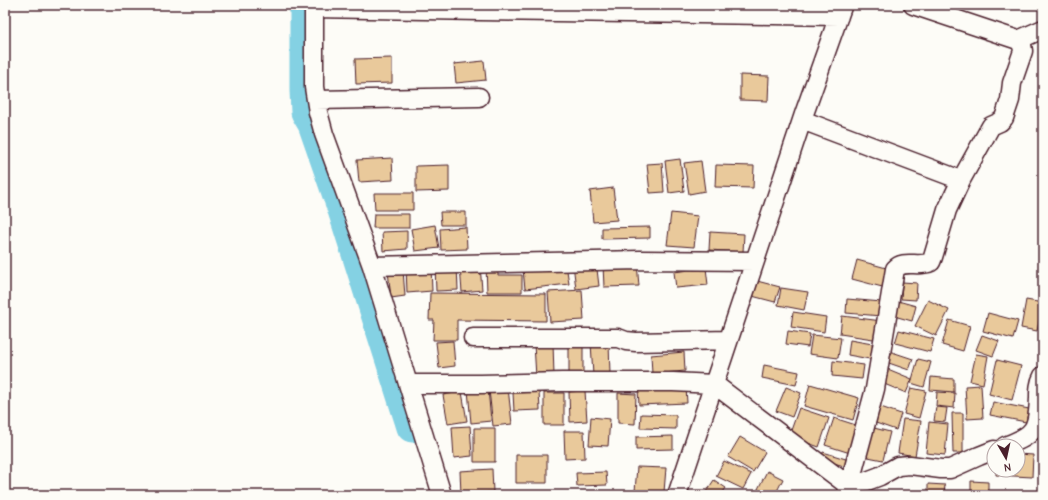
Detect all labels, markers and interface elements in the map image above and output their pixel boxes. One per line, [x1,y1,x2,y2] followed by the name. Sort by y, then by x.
[986,438,1026,478] north arrow
[1003,460,1012,474] text: N

